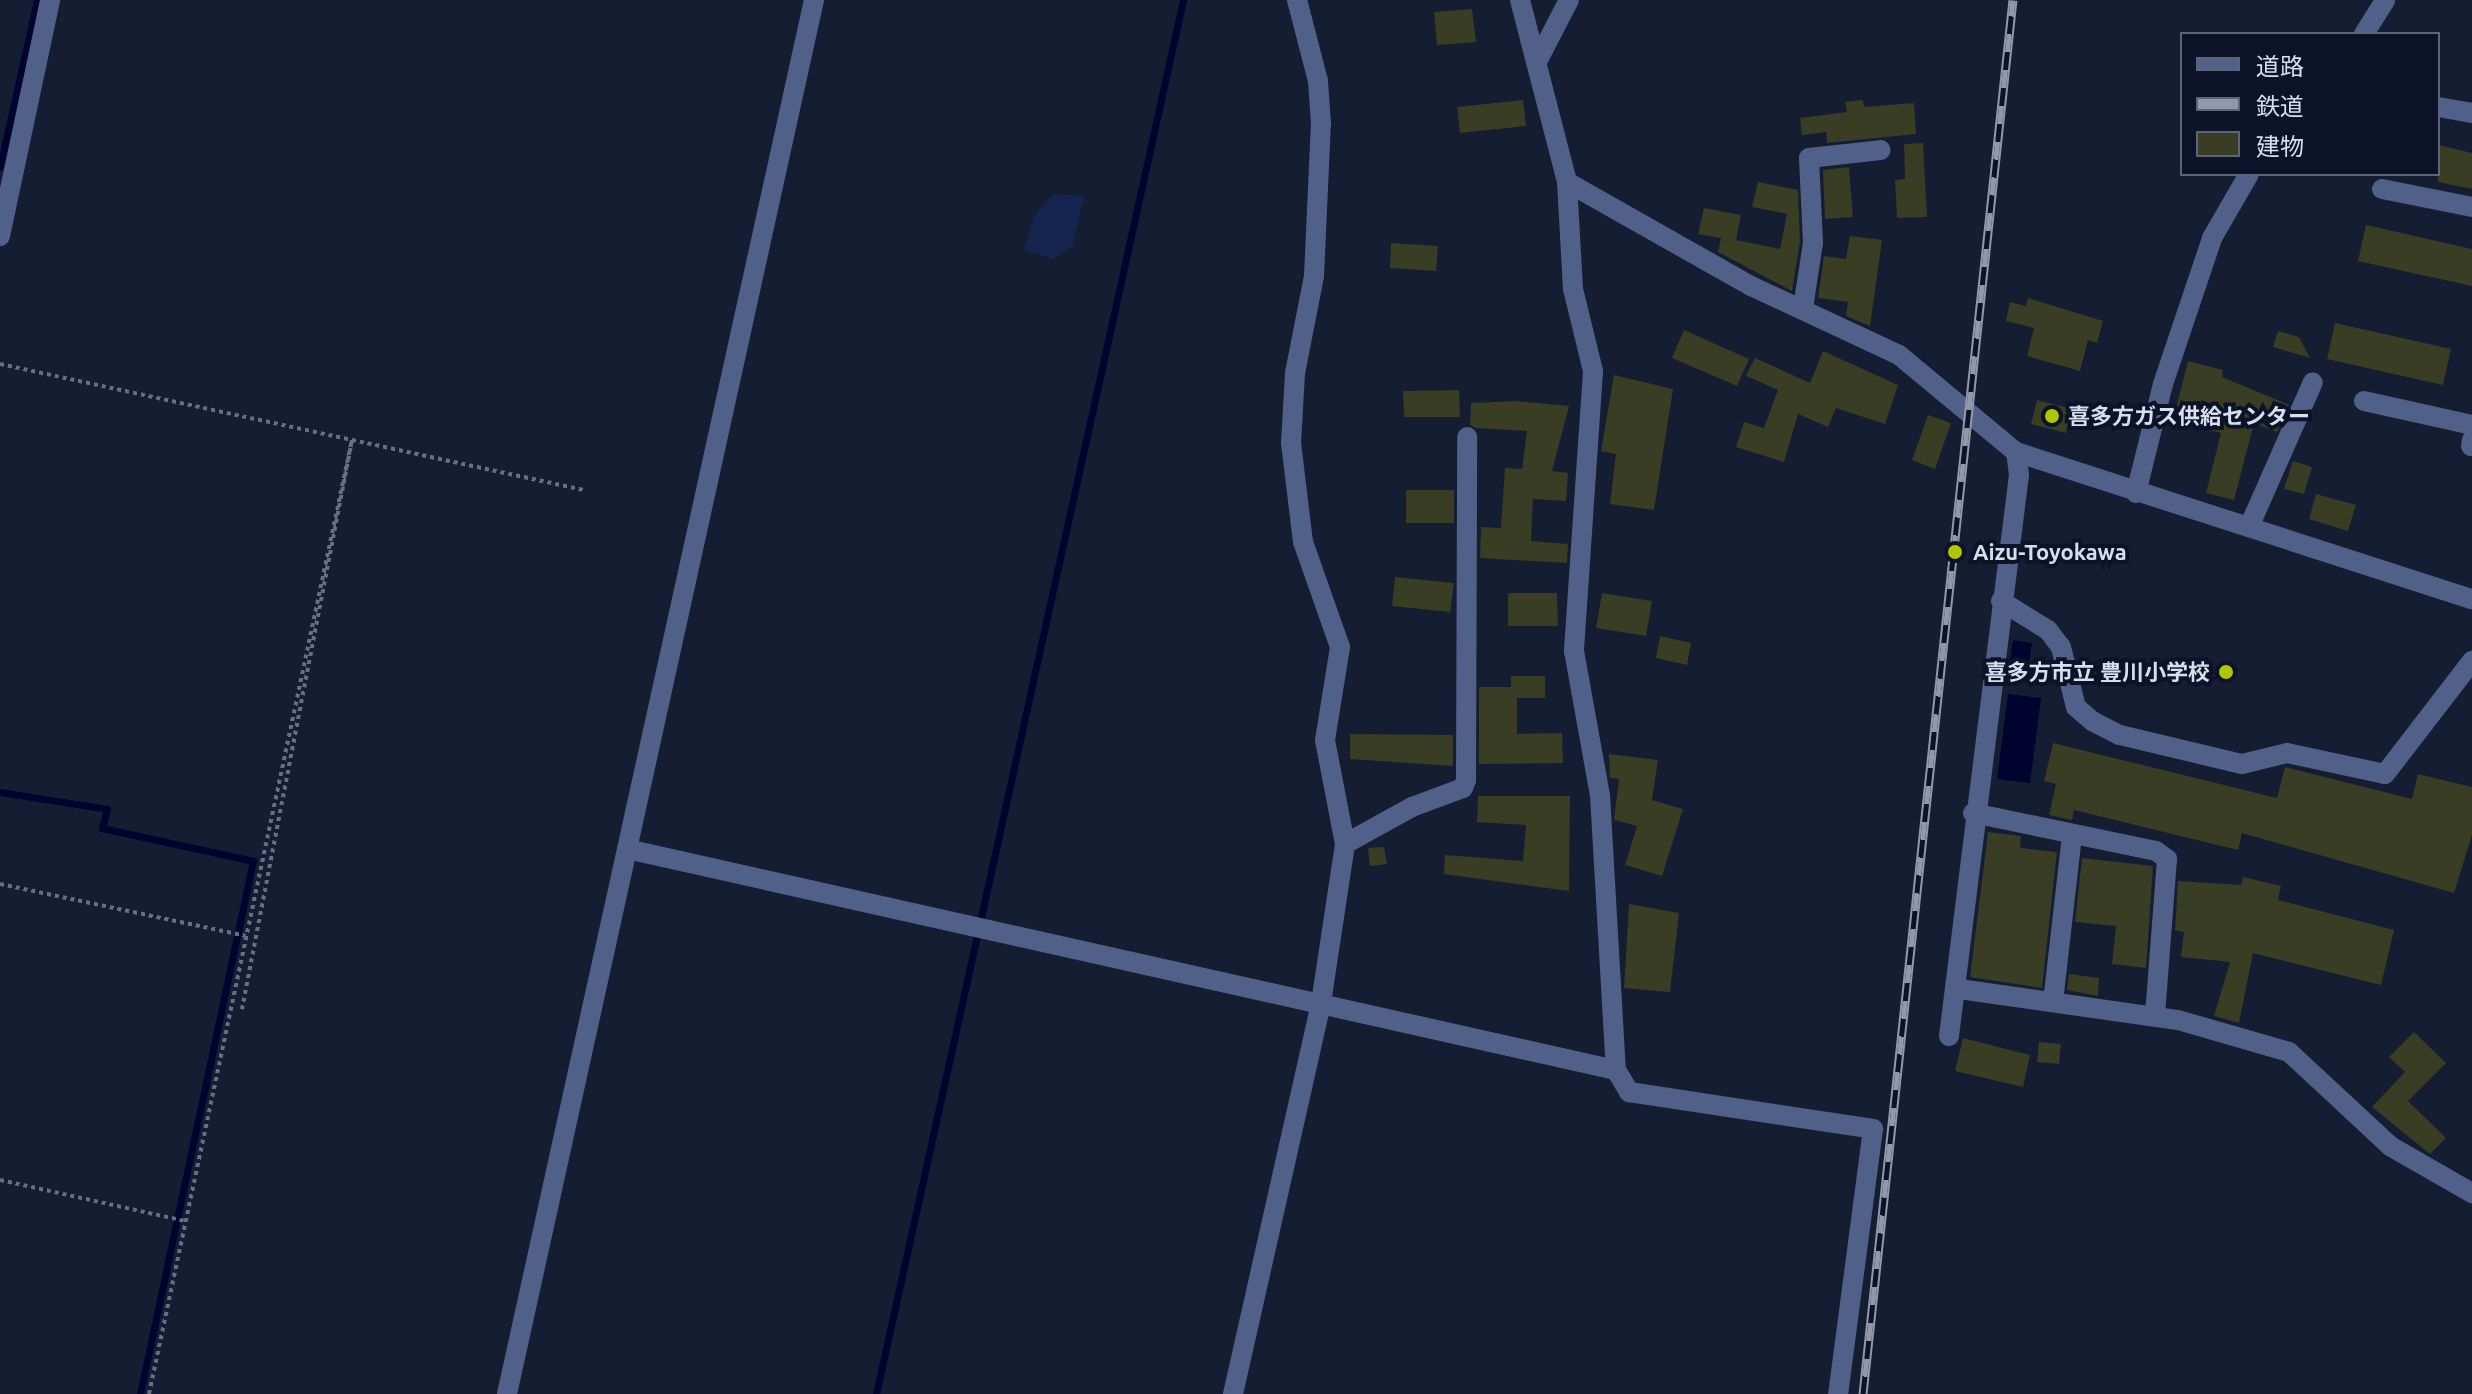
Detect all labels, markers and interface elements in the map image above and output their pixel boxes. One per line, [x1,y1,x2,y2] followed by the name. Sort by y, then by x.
[2180,32,2440,176] legend
[2256,53,2304,80] text: 道路
[2256,93,2304,120] text: 鉄道
[2256,133,2304,160] text: 建物
[2068,403,2310,429] place label: 喜多方ガス供給センター
[2043,407,2061,425] marker: 喜多方ガス供給センター
[1973,539,2127,565] place label: Aizu-Toyokawa
[1944,541,1966,563] marker: Aizu-Toyokawa
[1985,659,2210,685] place label: 喜多方市立 豊川小学校
[2217,663,2235,681] marker: 喜多方市立 豊川小学校

